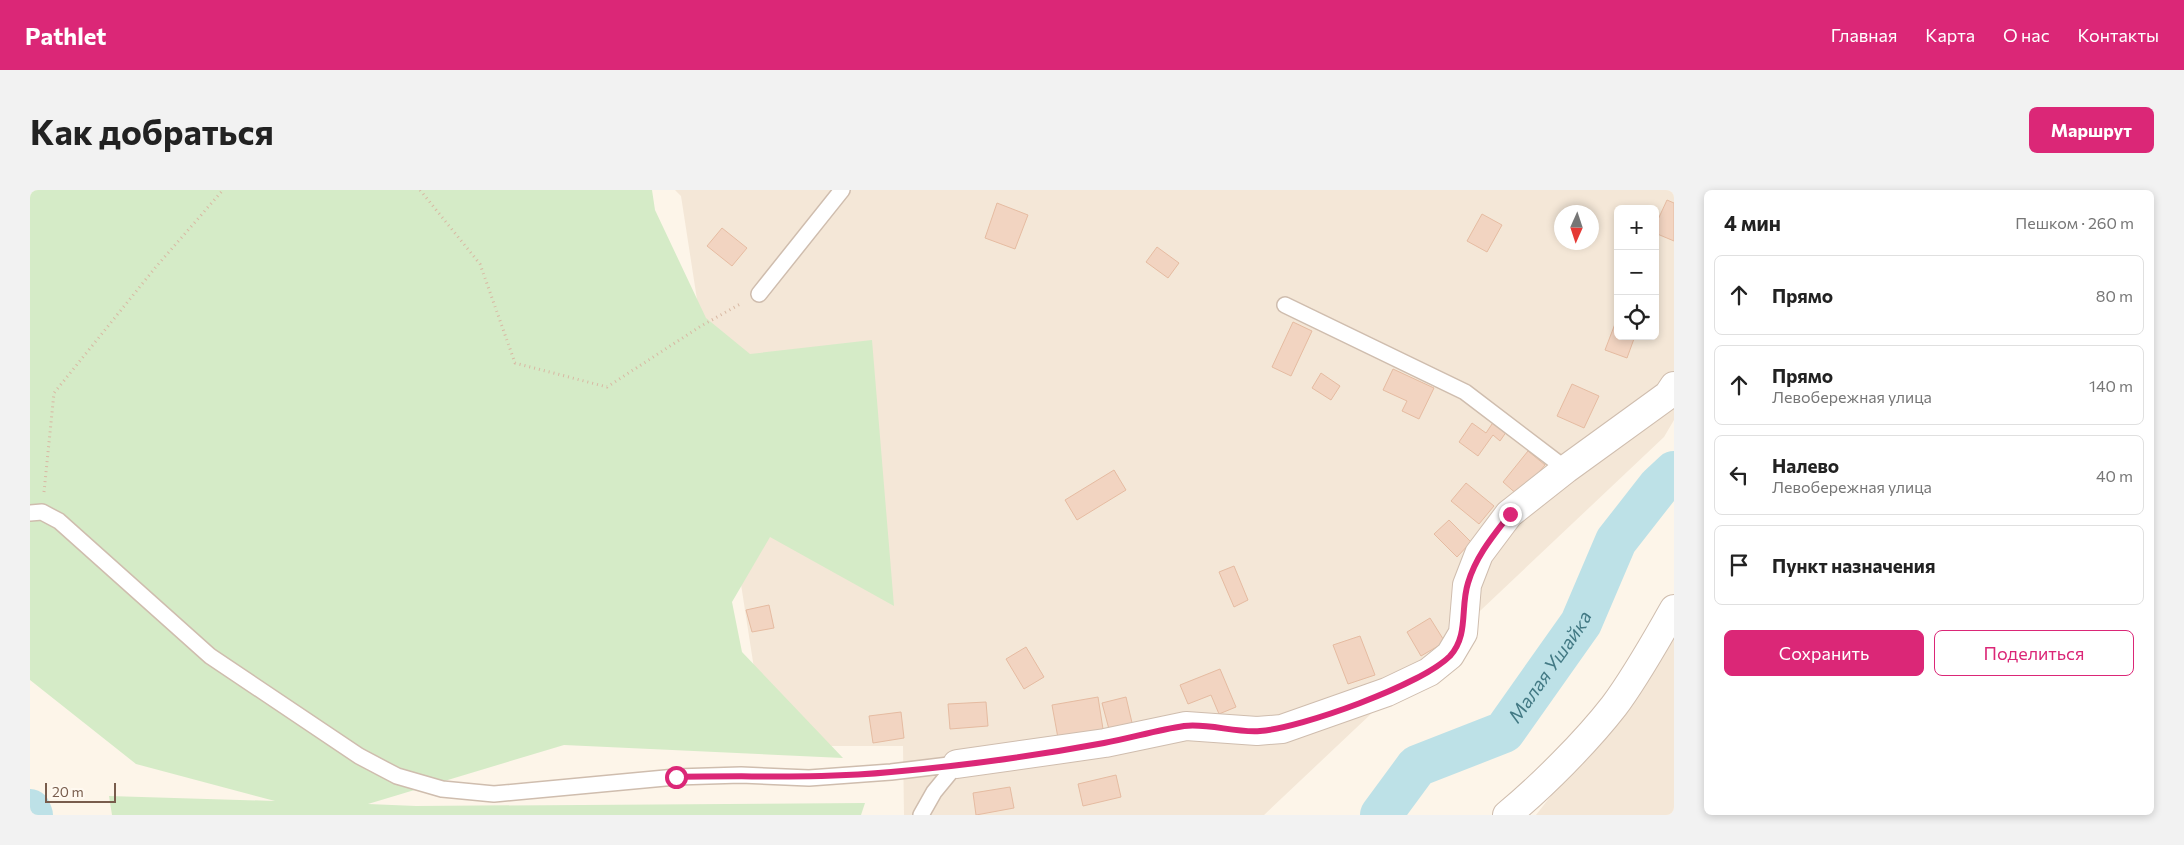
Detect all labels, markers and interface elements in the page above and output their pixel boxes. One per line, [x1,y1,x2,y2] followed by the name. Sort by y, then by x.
[25,21,106,50] text: Pathlet
[1831,24,1897,46] text: Главная
[1925,24,1975,46] text: Карта
[2003,24,2050,46] text: О нас
[2078,24,2159,46] text: Контакты
[2029,107,2154,153] button: Маршрут
[30,109,274,152] text: Как добраться
[1554,205,1599,250] north arrow
[1614,205,1659,340] map controls
[1614,205,1659,250] button: +
[1724,210,1781,235] text: 4 мин
[2015,213,2134,232] text: Пешком · 260 m
[1614,250,1659,295] button: −
[1725,281,1753,309] icon: ahead
[1772,284,1833,307] text: Прямо
[2096,286,2133,305] text: 80 m
[1614,295,1659,340] button: locate
[1772,364,1833,387] text: Прямо
[1725,371,1753,399] icon: ahead
[2089,376,2133,395] text: 140 m
[1772,387,1932,406] text: Левобережная улица
[1772,454,1839,477] text: Налево
[1725,461,1753,489] icon: left
[2096,466,2133,485] text: 40 m
[1772,477,1932,496] text: Левобережная улица
[1499,503,1522,526] route end
[1725,551,1753,579] icon: arrive
[1772,554,1935,577] text: Пункт назначения
[1503,607,1596,727] water label: Малая Ушайка
[1724,630,1924,676] button: Сохранить
[1934,630,2134,676] button: Поделиться
[665,766,688,789] route start
[45,780,116,803] scale bar
[52,783,84,800] text: 20 m

